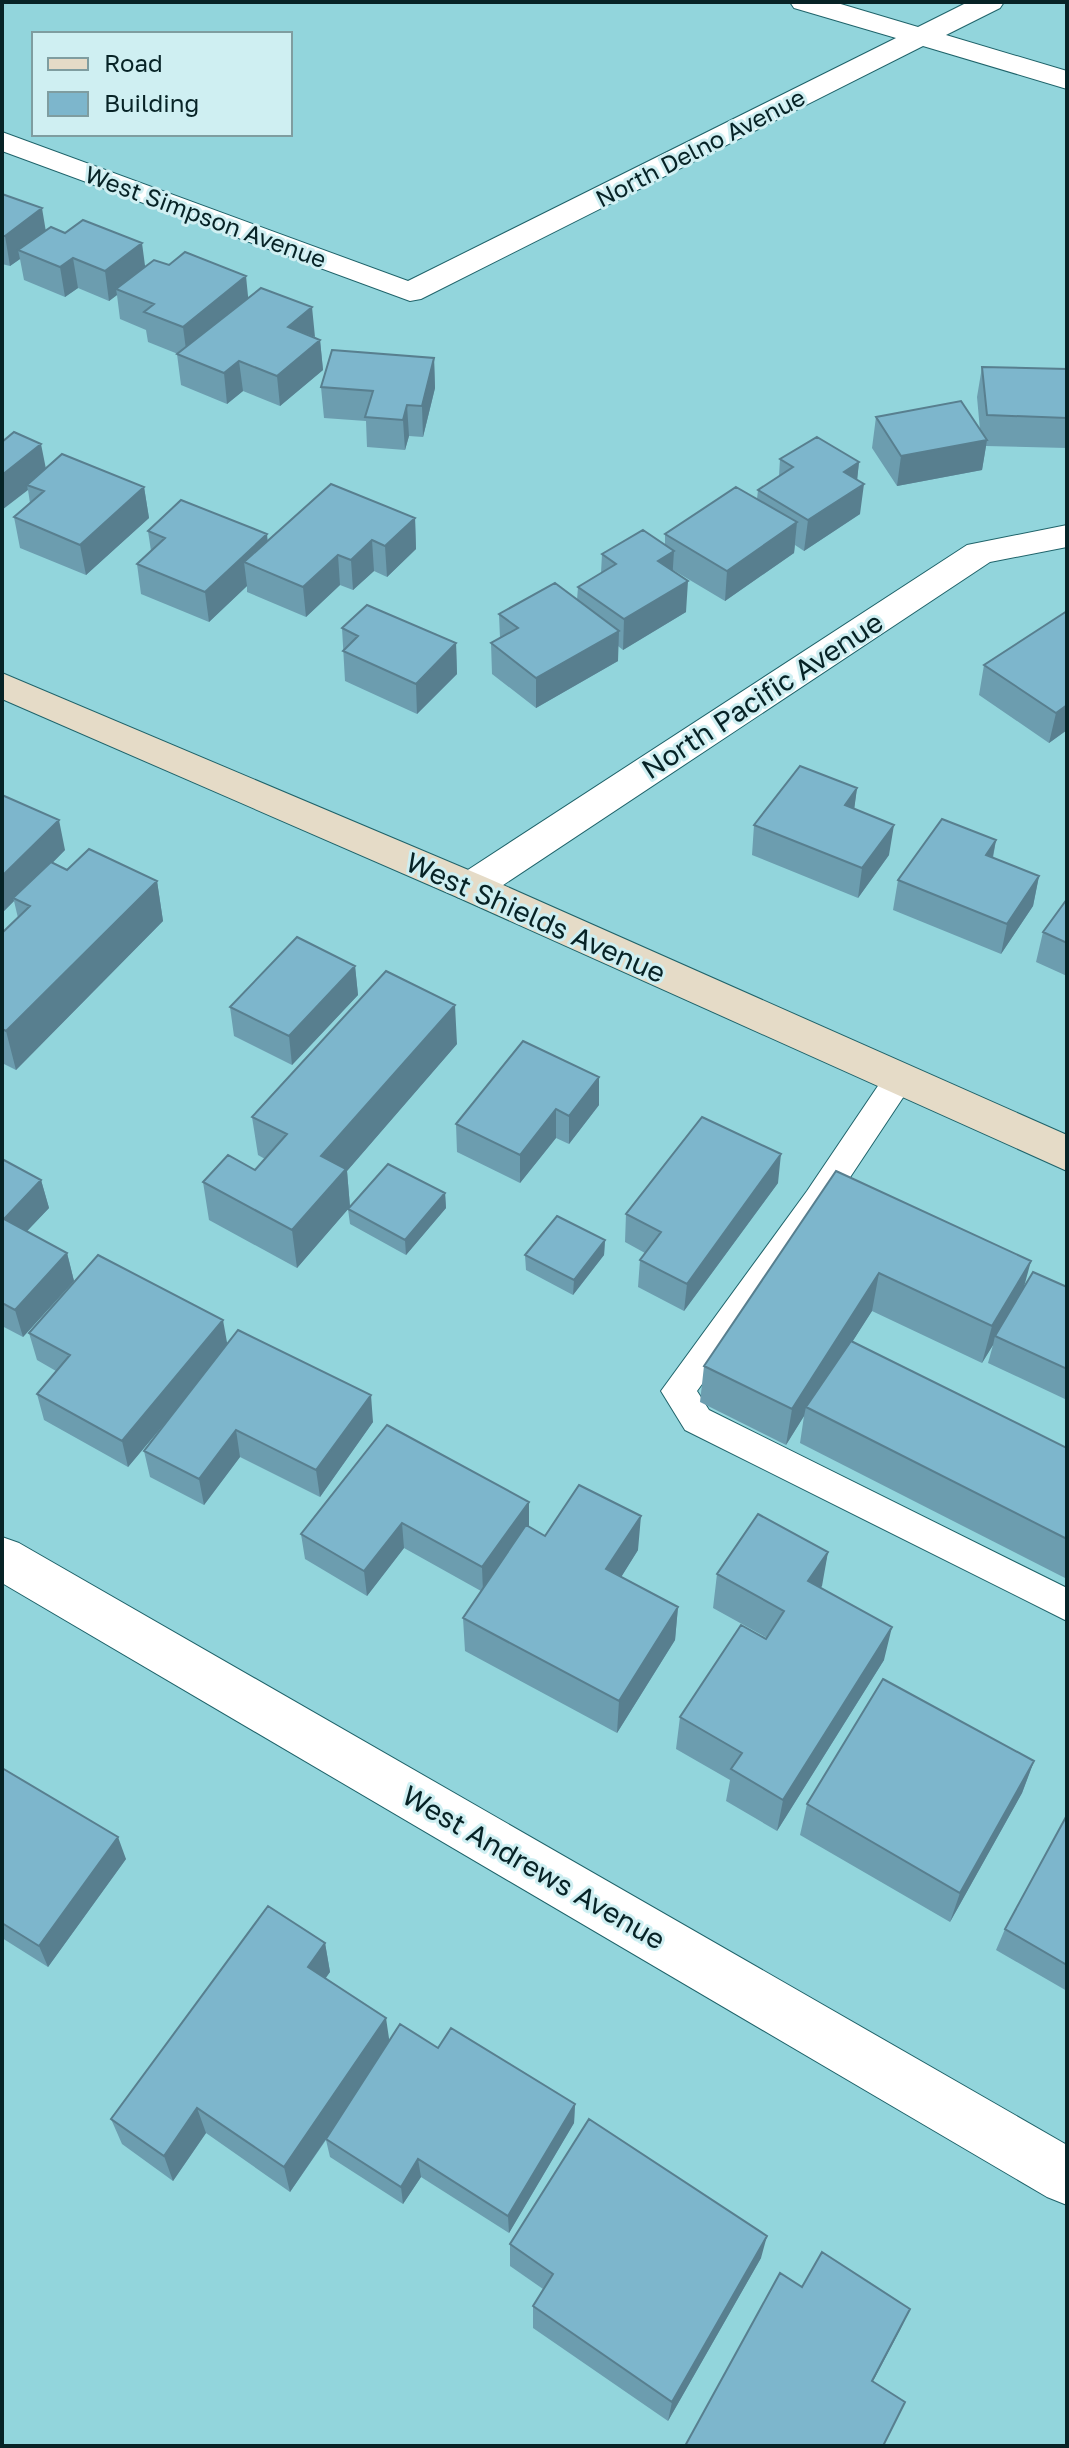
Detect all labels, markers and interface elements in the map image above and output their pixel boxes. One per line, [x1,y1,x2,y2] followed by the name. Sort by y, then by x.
[32,32,292,136] legend
[104,48,163,77] text: Road
[590,82,810,212] street label: North Delno Avenue
[104,88,199,117] text: Building
[81,159,331,273] street label: West Simpson Avenue
[635,605,889,785] street label: North Pacific Avenue
[401,845,671,989] street label: West Shields Avenue
[397,1778,671,1956] street label: West Andrews Avenue

